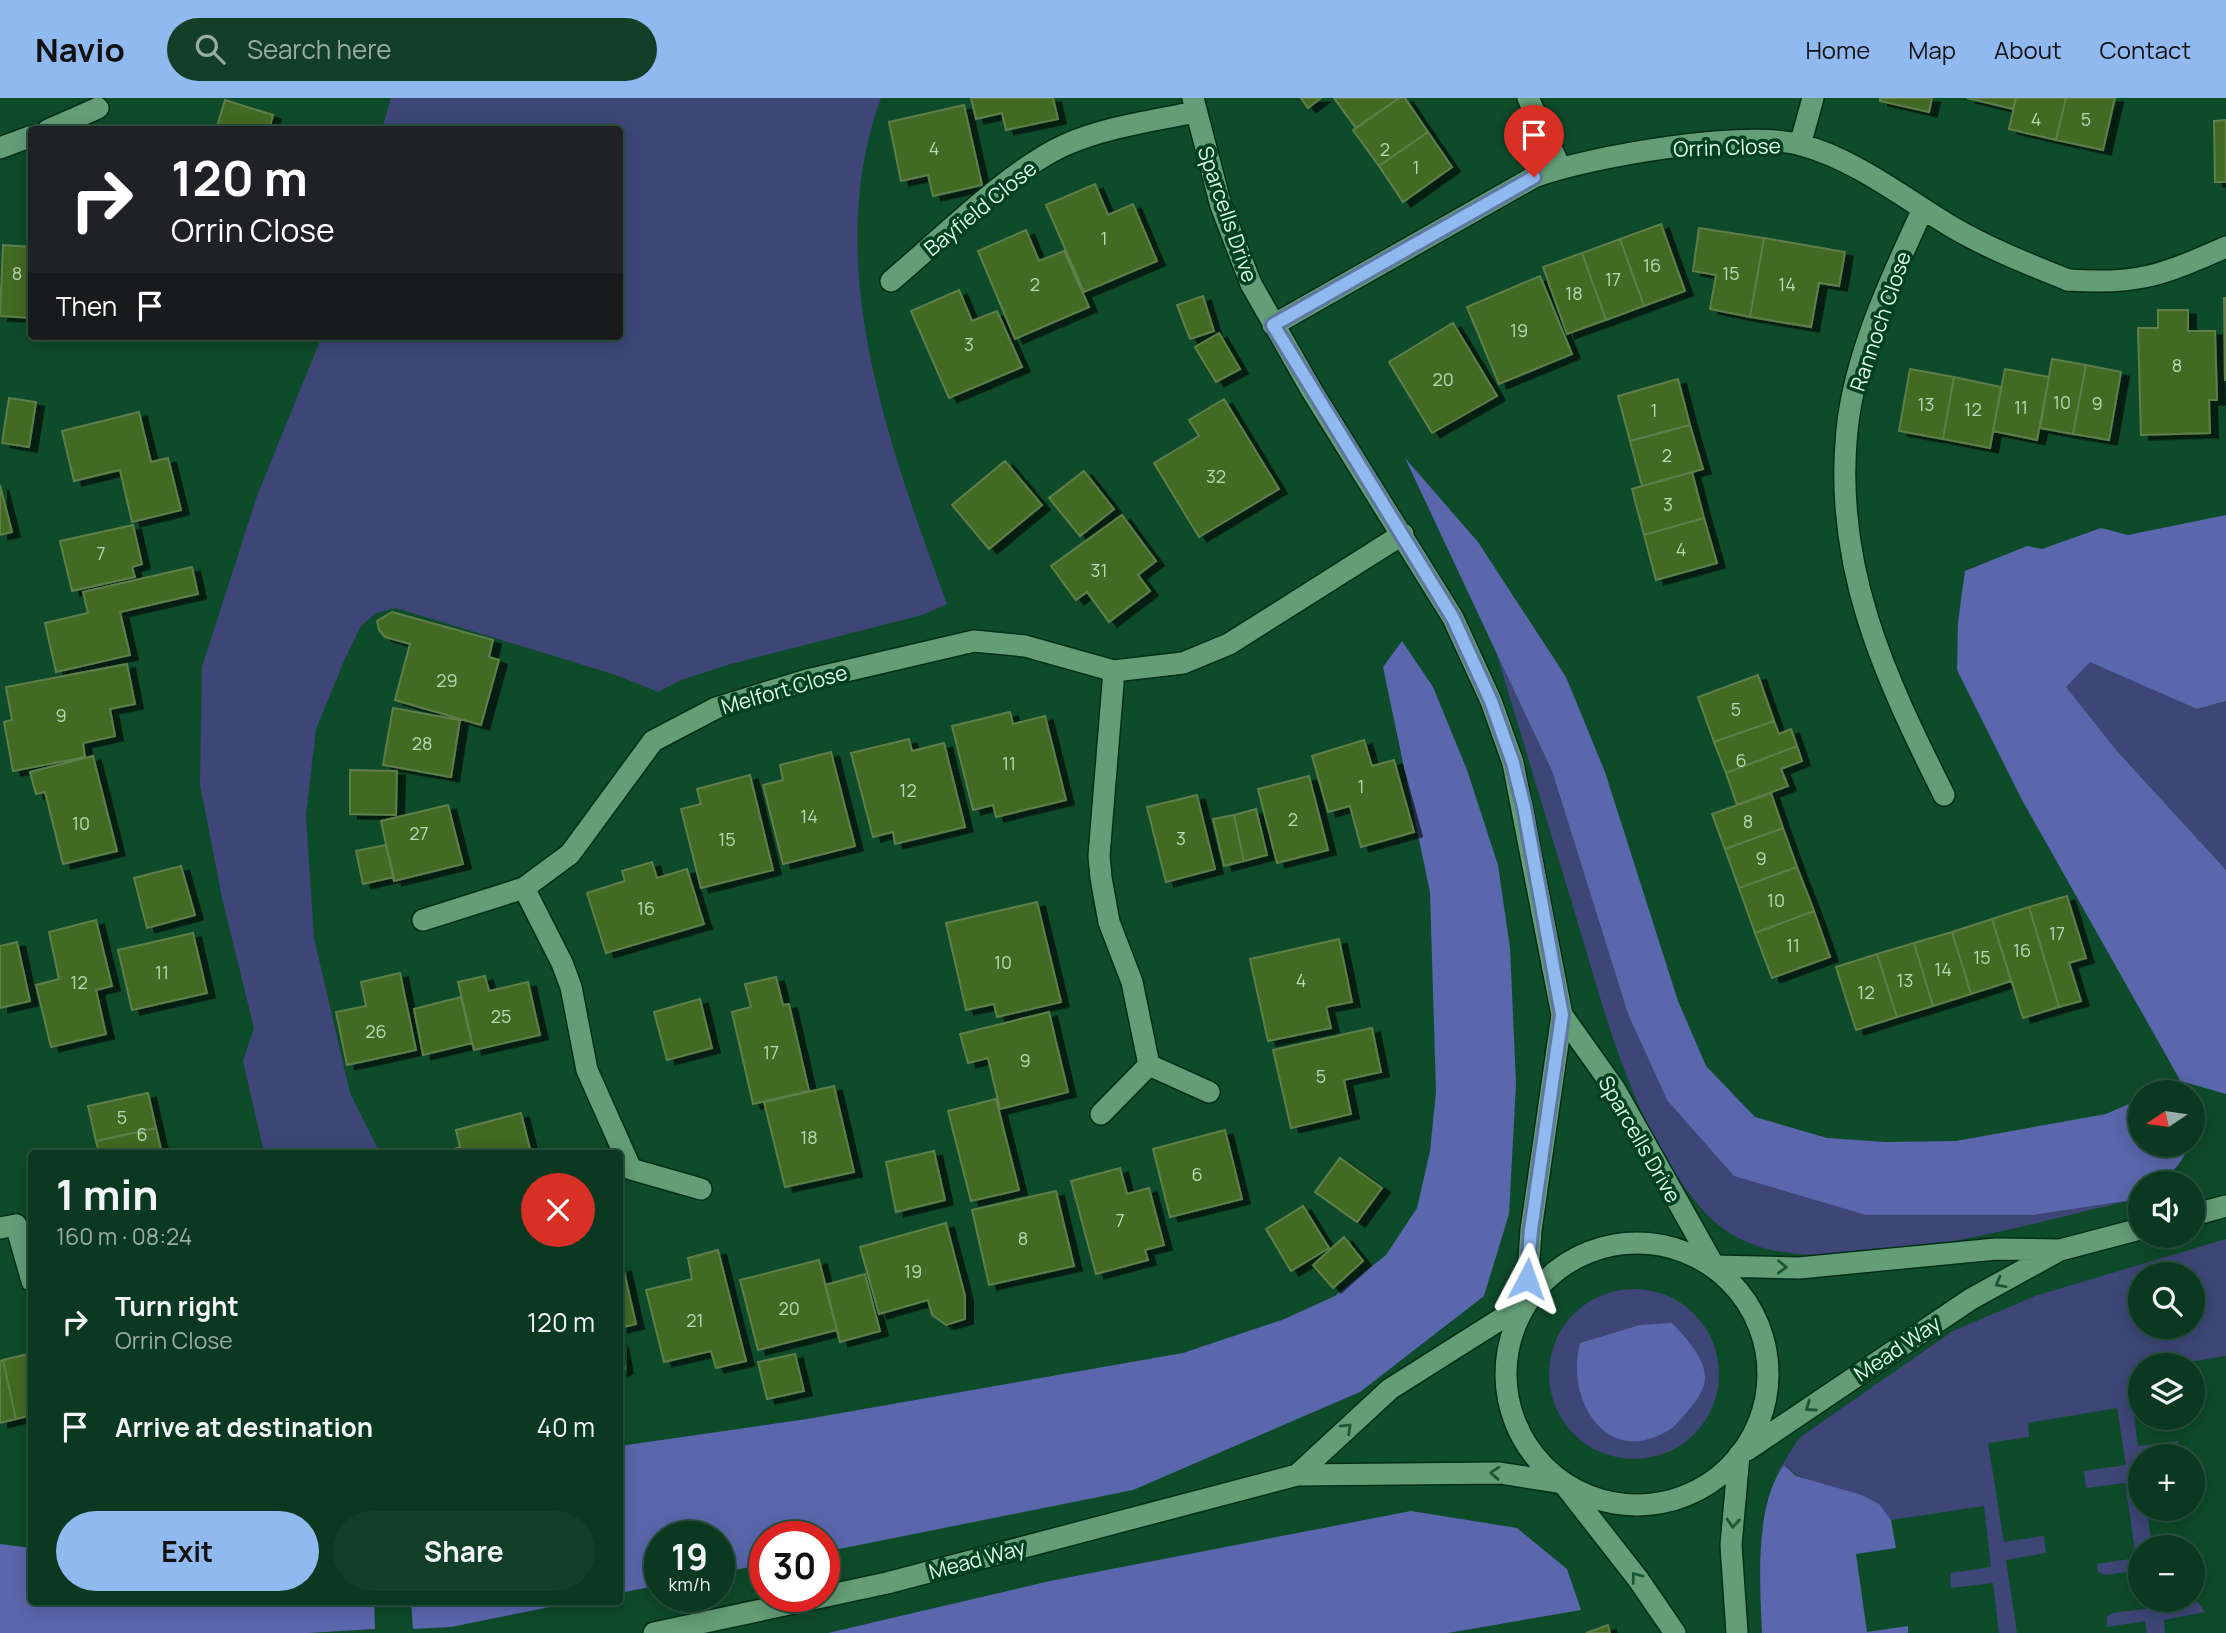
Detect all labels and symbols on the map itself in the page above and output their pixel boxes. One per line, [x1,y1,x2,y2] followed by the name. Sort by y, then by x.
[1504,105,1564,177] pin
[2031,107,2041,131] house number: 4
[2081,107,2091,131] house number: 5
[1673,131,1781,163] street label: Orrin Close
[929,136,939,160] house number: 4
[1380,137,1390,161] house number: 2
[1192,142,1264,286] street label: Sparcells Drive
[918,154,1042,262] street label: Bayfield Close
[1412,155,1420,179] house number: 1
[1100,226,1108,250] house number: 1
[1843,247,1917,395] street label: Rannoch Close
[1643,253,1661,277] house number: 16
[12,261,22,285] house number: 8
[1722,261,1740,285] house number: 15
[1605,267,1621,291] house number: 17
[1030,272,1040,296] house number: 2
[1778,272,1796,296] house number: 14
[1565,281,1583,305] house number: 18
[1510,318,1528,342] house number: 19
[964,332,974,356] house number: 3
[2172,353,2182,377] house number: 8
[1432,367,1454,391] house number: 20
[2053,390,2071,414] house number: 10
[2091,391,2103,415] house number: 9
[1918,392,1934,416] house number: 13
[2014,395,2028,419] house number: 11
[1964,397,1982,421] house number: 12
[1650,398,1658,422] house number: 1
[1662,443,1672,467] house number: 2
[1206,464,1226,488] house number: 32
[1663,492,1673,516] house number: 3
[1676,537,1686,561] house number: 4
[96,541,106,565] house number: 7
[1091,558,1107,582] house number: 31
[718,658,850,720] street label: Melfort Close
[436,668,458,692] house number: 29
[1731,697,1741,721] house number: 5
[55,703,67,727] house number: 9
[412,731,432,755] house number: 28
[1735,748,1747,772] house number: 6
[1002,751,1016,775] house number: 11
[1357,774,1365,798] house number: 1
[899,778,917,802] house number: 12
[800,804,818,828] house number: 14
[1288,807,1298,831] house number: 2
[1743,809,1753,833] house number: 8
[72,811,90,835] house number: 10
[409,821,429,845] house number: 27
[1176,826,1186,850] house number: 3
[718,827,736,851] house number: 15
[1755,846,1767,870] house number: 9
[1767,888,1785,912] house number: 10
[637,896,655,920] house number: 16
[2049,921,2065,945] house number: 17
[1786,933,1800,957] house number: 11
[2013,938,2031,962] house number: 16
[1973,945,1991,969] house number: 15
[994,950,1012,974] house number: 10
[1934,957,1952,981] house number: 14
[155,960,169,984] house number: 11
[1296,968,1306,992] house number: 4
[1897,968,1913,992] house number: 13
[70,970,88,994] house number: 12
[1857,980,1875,1004] house number: 12
[491,1004,511,1028] house number: 25
[365,1019,387,1043] house number: 26
[763,1040,779,1064] house number: 17
[1019,1048,1031,1072] house number: 9
[1316,1064,1326,1088] house number: 5
[1592,1070,1688,1208] street label: Sparcells Drive
[2128,1080,2205,1157] north arrow
[117,1105,127,1129] house number: 5
[136,1122,148,1146] house number: 6
[800,1125,818,1149] house number: 18
[1191,1162,1203,1186] house number: 6
[1115,1208,1125,1232] house number: 7
[1018,1226,1028,1250] house number: 8
[1490,1242,1564,1316] position arrow
[904,1259,922,1283] house number: 19
[1777,1260,1788,1275] one-way arrow
[1995,1275,2008,1288] one-way arrow
[778,1296,800,1320] house number: 20
[686,1308,704,1332] house number: 21
[1848,1309,1946,1387] street label: Mead Way
[1805,1399,1818,1411] one-way arrow
[1339,1423,1352,1436] one-way arrow
[1489,1466,1500,1481] one-way arrow
[1726,1518,1741,1529] one-way arrow
[749,1521,840,1612] speed limit sign: 30
[926,1533,1028,1585] street label: Mead Way
[1632,1572,1644,1585] one-way arrow

